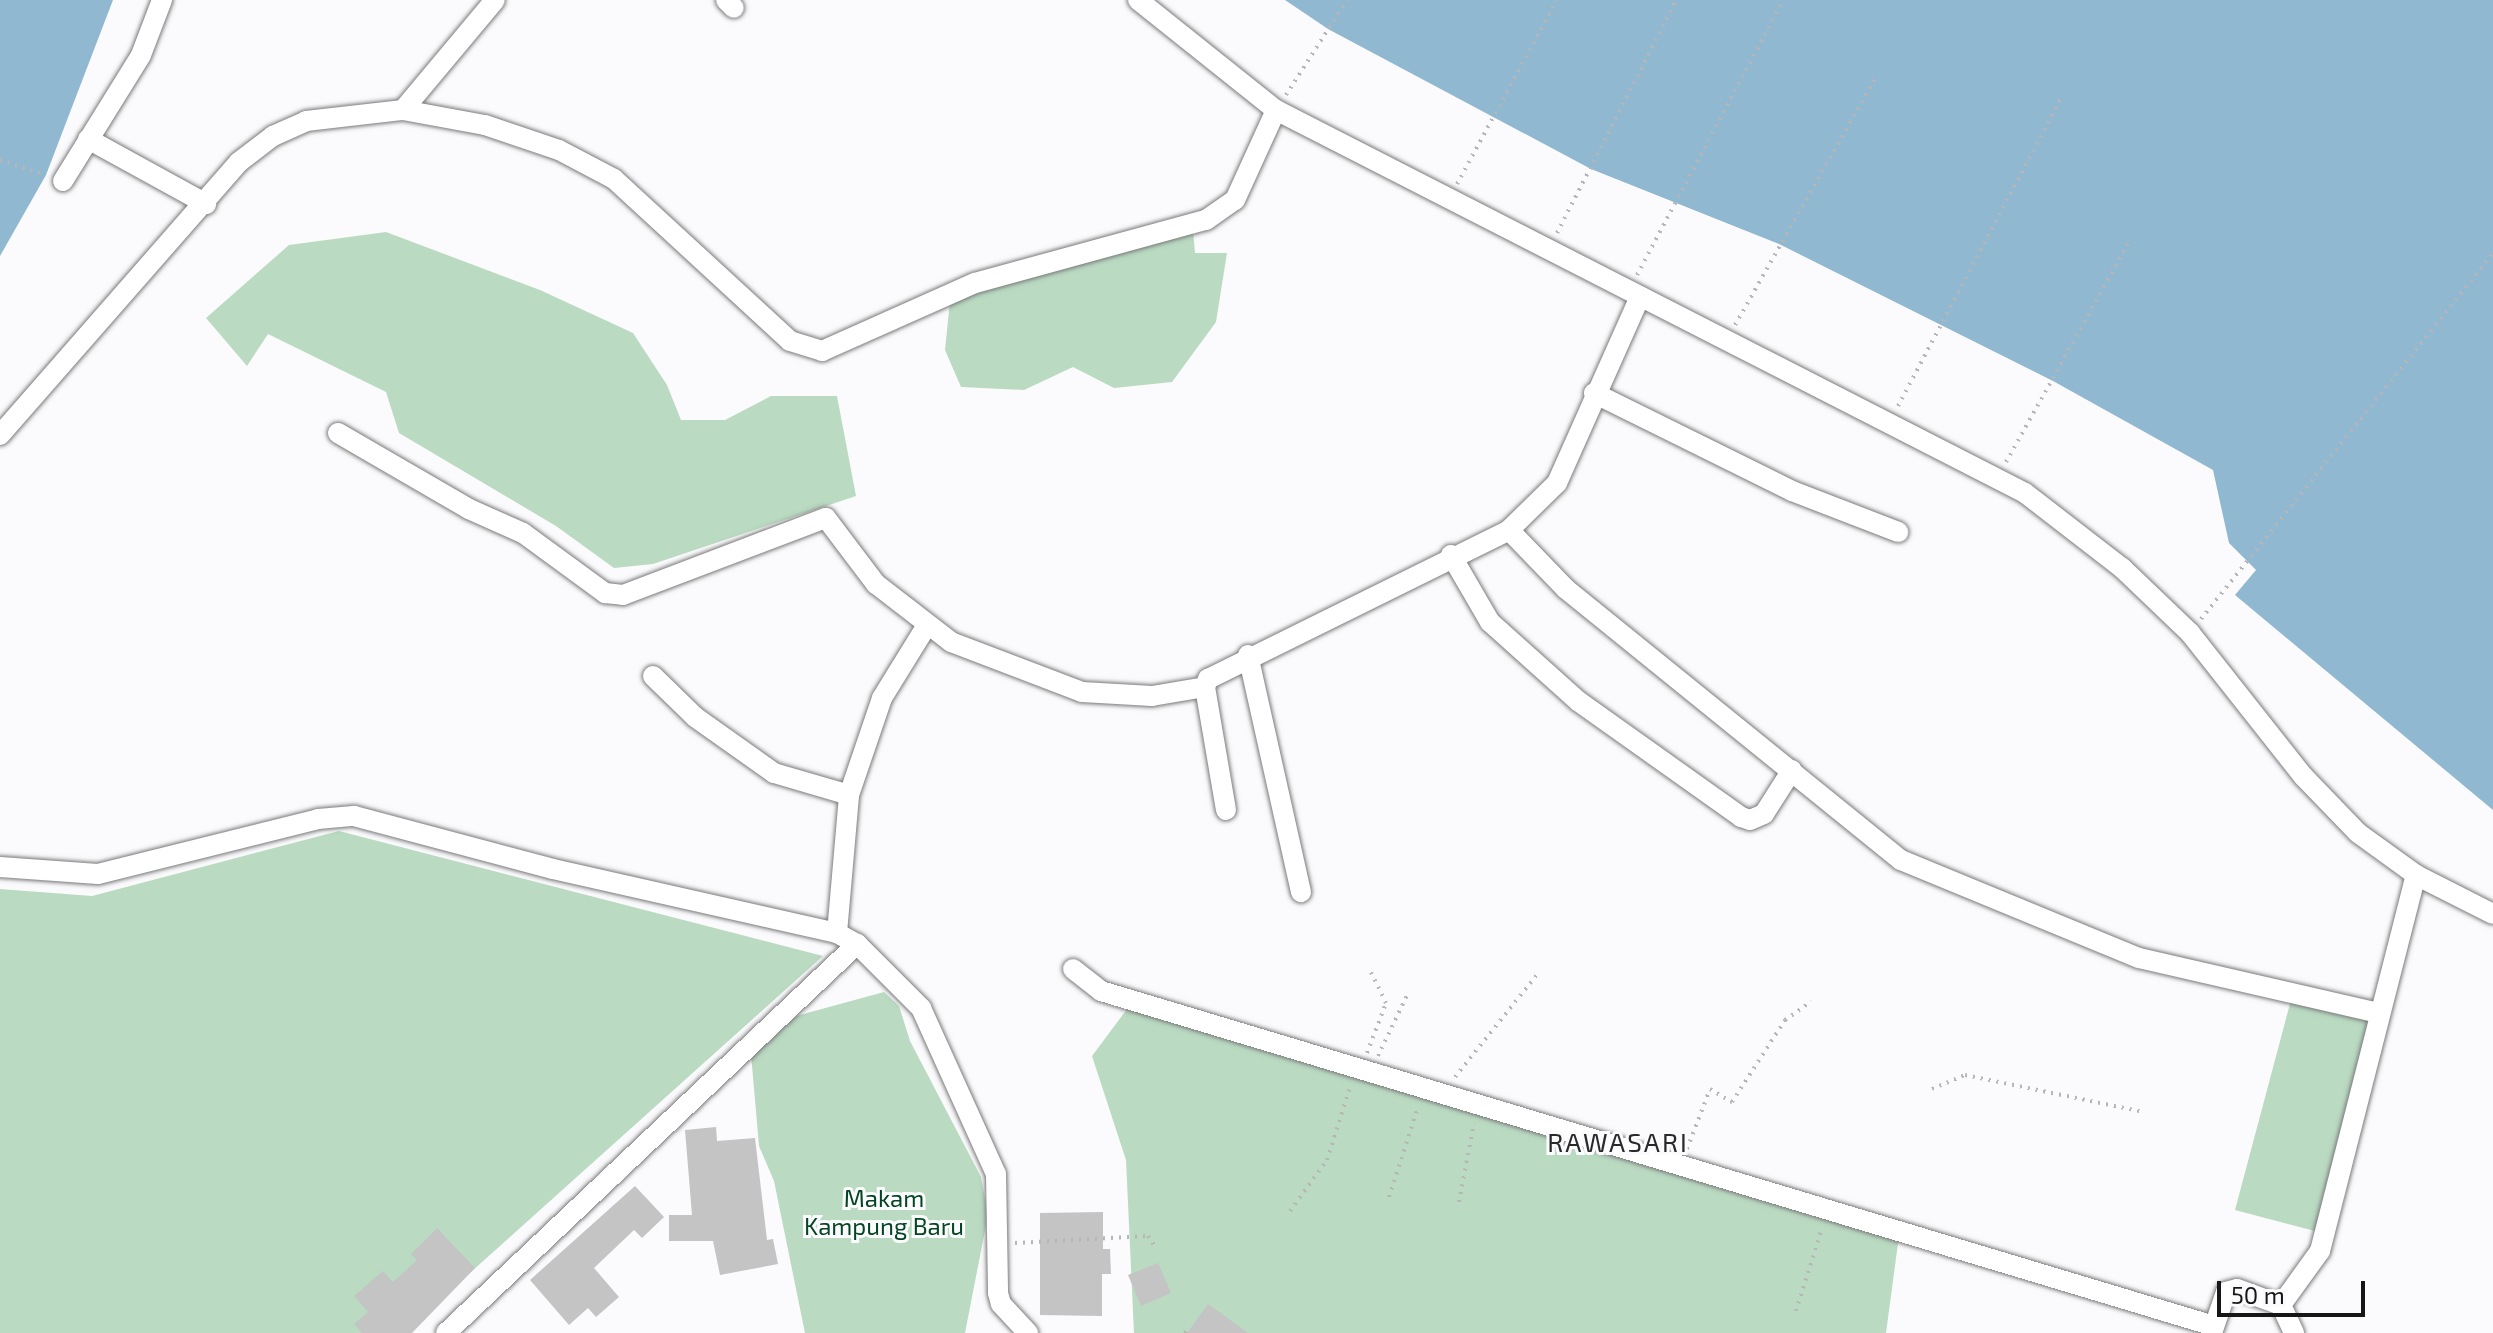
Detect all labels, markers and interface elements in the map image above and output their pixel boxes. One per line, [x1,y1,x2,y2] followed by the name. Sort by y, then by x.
[1547,1126,1689,1158] district label: RAWASARI
[804,1184,964,1240] park label: Makam Kampung Baru
[2221,1265,2369,1315] scale bar
[2231,1280,2285,1309] text: 50 m

